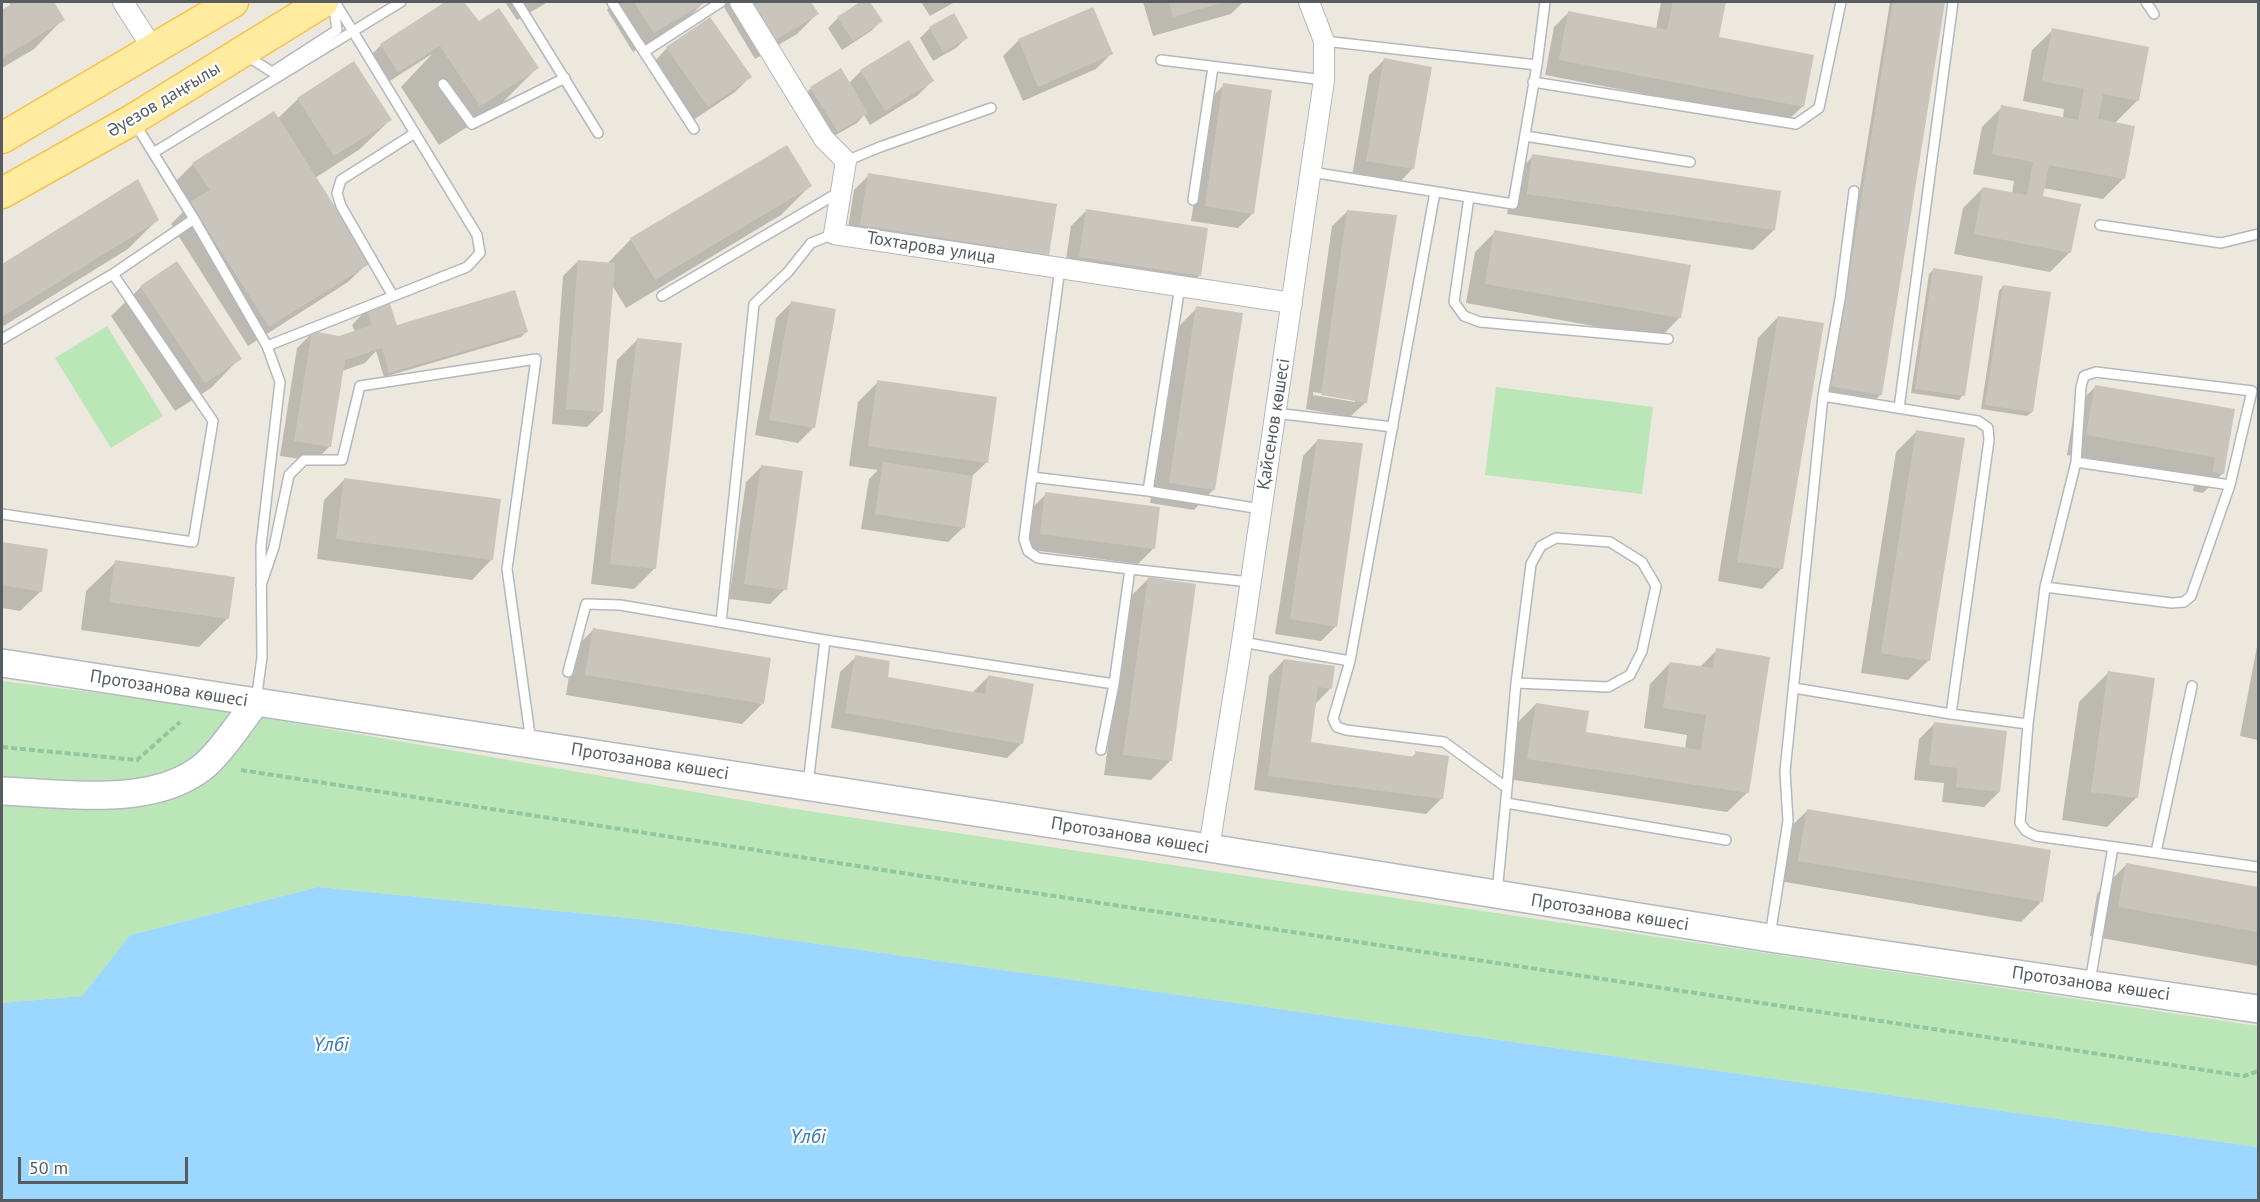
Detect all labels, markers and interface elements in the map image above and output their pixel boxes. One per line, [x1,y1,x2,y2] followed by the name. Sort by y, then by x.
[103,58,225,142] street label: Әуезов даңғылы
[865,227,997,269] street label: Тохтарова улица
[1253,357,1295,491] street label: Қайсенов көшесі
[88,666,250,712] street label: Протозанова көшесі
[569,739,731,785] street label: Протозанова көшесі
[1049,813,1211,859] street label: Протозанова көшесі
[1529,890,1691,936] street label: Протозанова көшесі
[2010,962,2172,1006] street label: Протозанова көшесі
[313,1033,349,1057] water label: Үлбі
[790,1125,826,1149] water label: Үлбі
[21,1145,190,1183] scale bar
[29,1156,68,1179] text: 50 m

